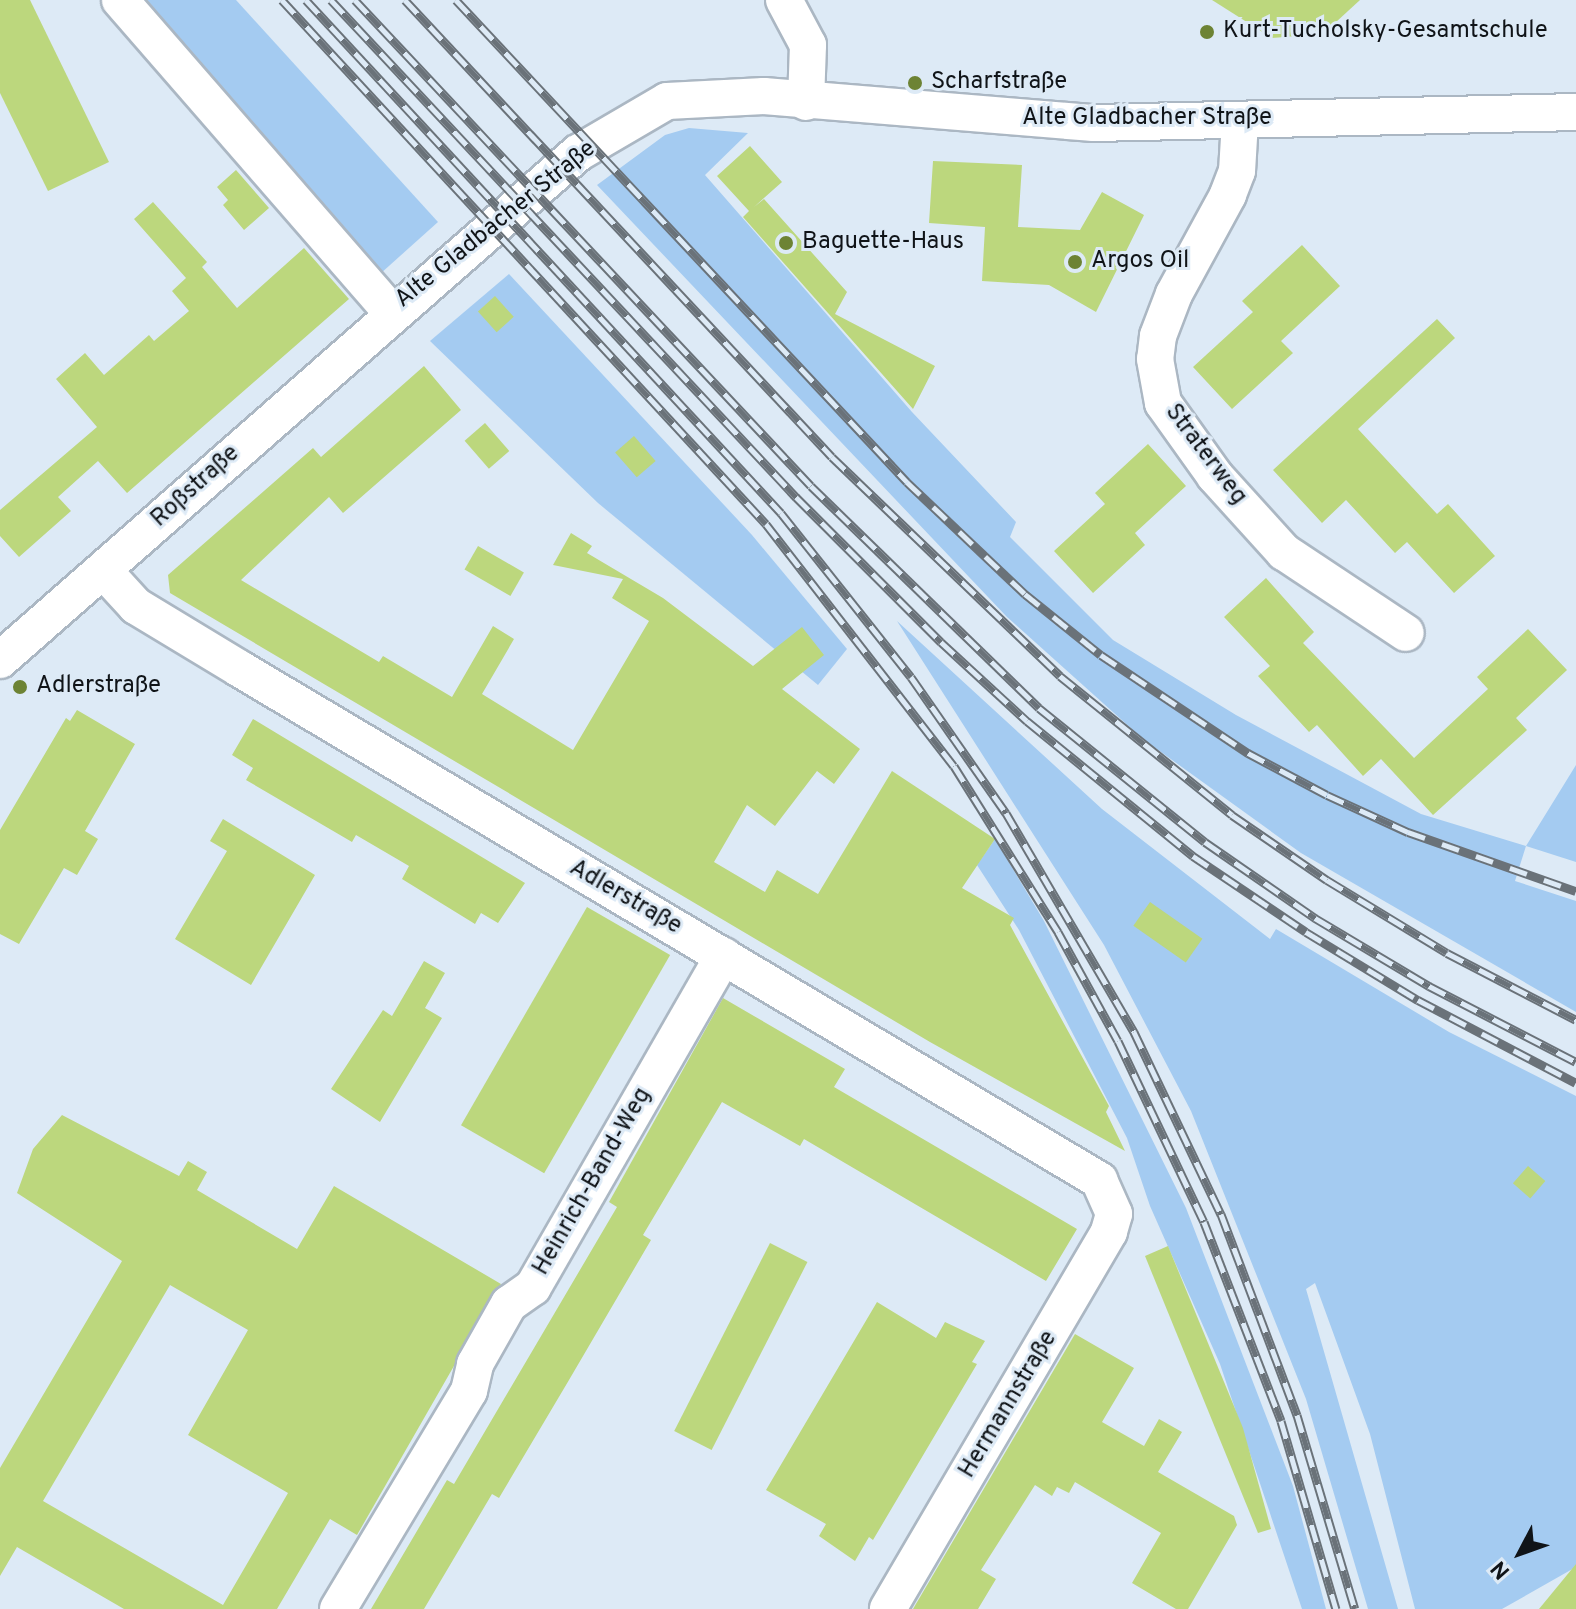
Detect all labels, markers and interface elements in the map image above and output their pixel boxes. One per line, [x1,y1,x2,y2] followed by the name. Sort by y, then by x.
[1223,18,1548,46] place label: Kurt-Tucholsky-Gesamtschule
[1198,23,1216,41] marker: Kurt-Tucholsky-Gesamtschule
[931,69,1067,97] place label: Scharfstraße
[906,74,924,92] marker: Scharfstraße
[1022,105,1272,133] street label: Alte Gladbacher Straße
[390,135,602,315] street label: Alte Gladbacher Straße
[802,229,964,257] place label: Baguette-Haus
[777,234,795,252] marker: Baguette-Haus
[1091,248,1189,276] place label: Argos Oil
[1066,253,1084,271] marker: Argos Oil
[1158,399,1252,511] street label: Straterweg
[146,440,246,534] street label: Roßstraße
[36,673,161,701] place label: Adlerstraße
[11,678,29,696] marker: Adlerstraße
[564,854,686,942] street label: Adlerstraße
[528,1083,658,1281] street label: Heinrich-Band-Weg
[954,1326,1064,1484] street label: Hermannstraße
[1480,1513,1560,1593] north arrow
[1486,1554,1517,1584] text: N

